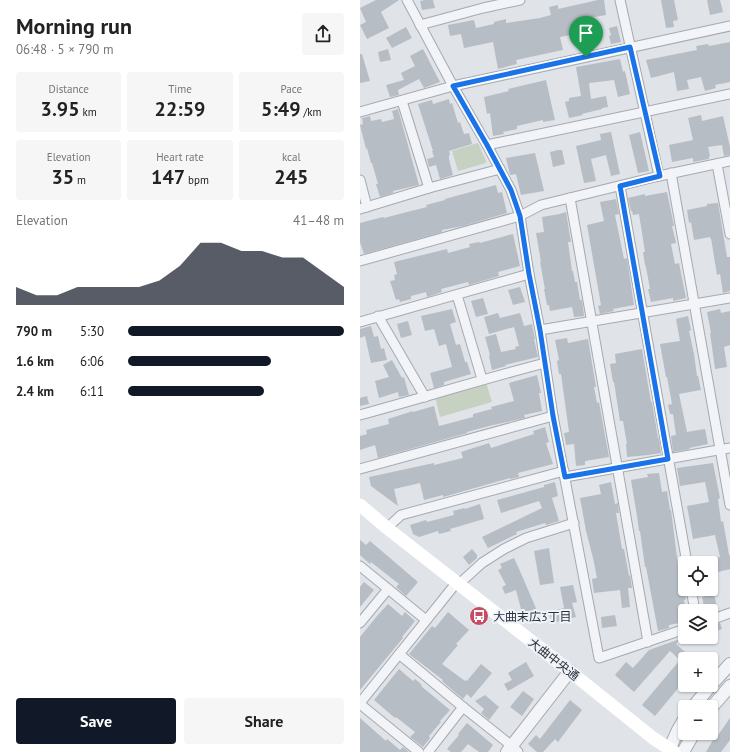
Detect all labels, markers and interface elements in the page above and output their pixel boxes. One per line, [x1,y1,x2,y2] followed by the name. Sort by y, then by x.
[16,12,132,40] text: Morning run
[302,13,344,55] button: share
[569,16,603,57] pin
[575,22,597,44] icon: arrive
[16,41,113,58] text: 06:48 · 5 × 790 m
[49,82,89,96] text: Distance
[168,82,192,96] text: Time
[281,82,302,96] text: Pace
[41,96,80,122] text: 3.95
[155,96,205,122] text: 22:59
[261,96,301,122] text: 5:49
[80,105,97,119] text: km
[301,105,322,119] text: /km
[47,150,91,164] text: Elevation
[156,150,204,164] text: Heart rate
[282,150,301,164] text: kcal
[51,164,74,190] text: 35
[151,164,185,190] text: 147
[274,164,308,190] text: 245
[74,173,86,187] text: m
[185,173,209,187] text: bpm
[16,212,68,229] text: Elevation
[293,212,344,229] text: 41–48 m
[16,323,52,340] text: 790 m
[80,323,104,340] text: 5:30
[16,353,54,370] text: 1.6 km
[80,353,104,370] text: 6:06
[16,383,54,400] text: 2.4 km
[80,383,104,400] text: 6:11
[678,556,718,740] map controls
[678,556,718,596] button: locate
[678,604,718,644] button: layers
[468,605,490,627] bus stop icon: 大曲末広3丁目
[493,609,572,624] place label: 大曲末広3丁目
[526,635,582,683] street label: 大曲中央通
[678,652,718,692] button: +
[16,698,176,744] button: Save
[184,698,344,744] button: Share
[678,700,718,740] button: −

